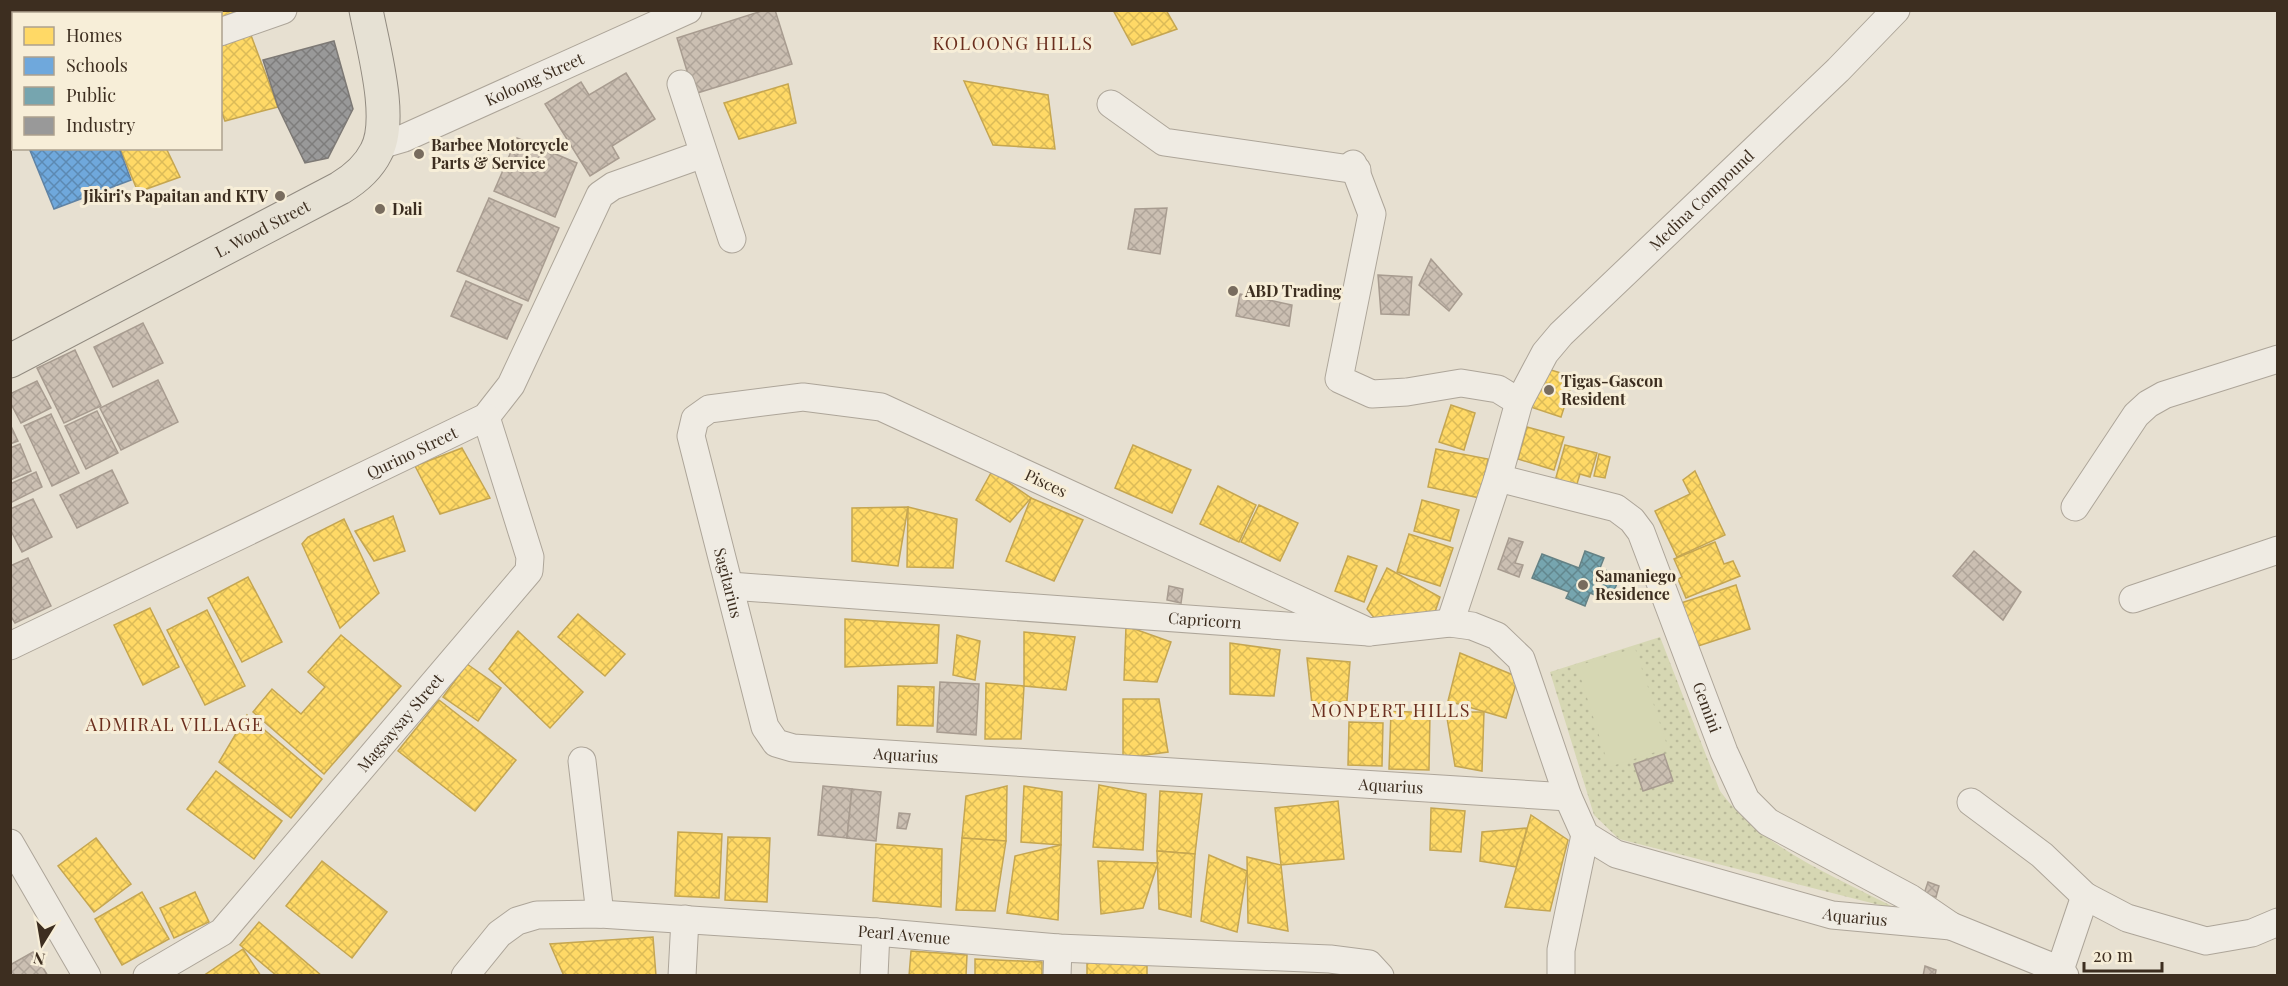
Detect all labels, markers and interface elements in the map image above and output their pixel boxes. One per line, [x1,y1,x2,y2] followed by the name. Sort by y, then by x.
[12,12,222,150] legend
[66,23,122,47] text: Homes
[932,31,1094,55] district label: KOLOONG HILLS
[482,47,587,110] street label: Koloong Street
[66,53,128,77] text: Schools
[66,83,116,107] text: Public
[66,113,135,137] text: Industry
[431,134,569,173] place label: Barbee Motorcycle Parts & Service
[1644,145,1758,255] street label: Medina Compound
[412,147,426,161] marker: Barbee Motorcycle Parts & Service
[82,185,268,206] place label: Jikiri's Papaitan and KTV
[273,189,287,203] marker: Jikiri's Papaitan and KTV
[211,195,313,262] street label: L. Wood Street
[392,198,423,219] place label: Dali
[373,202,387,216] marker: Dali
[1244,280,1342,301] place label: ABD Trading
[1226,284,1240,298] marker: ABD Trading
[1561,370,1663,409] place label: Tigas-Gascon Resident
[1542,383,1556,397] marker: Tigas-Gascon Resident
[363,421,461,483] street label: Qurino Street
[1022,464,1071,501] street label: Pisces
[710,545,748,620] street label: Sagitarius
[1595,565,1676,604] place label: Samaniego Residence
[1576,578,1590,592] marker: Samaniego Residence
[1167,607,1243,633] street label: Capricorn
[352,668,448,776] street label: Magsaysay Street
[1688,679,1727,736] street label: Gemini
[1311,698,1471,722] district label: MONPERT HILLS
[85,712,264,736] district label: ADMIRAL VILLAGE
[872,742,939,767] street label: Aquarius
[1357,773,1424,798] street label: Aquarius
[1820,902,1888,930] street label: Aquarius
[12,914,72,974] north arrow
[857,920,951,949] street label: Pearl Avenue
[2084,935,2162,973] scale bar
[2093,943,2133,967] text: 20 m
[31,948,47,971] text: N

